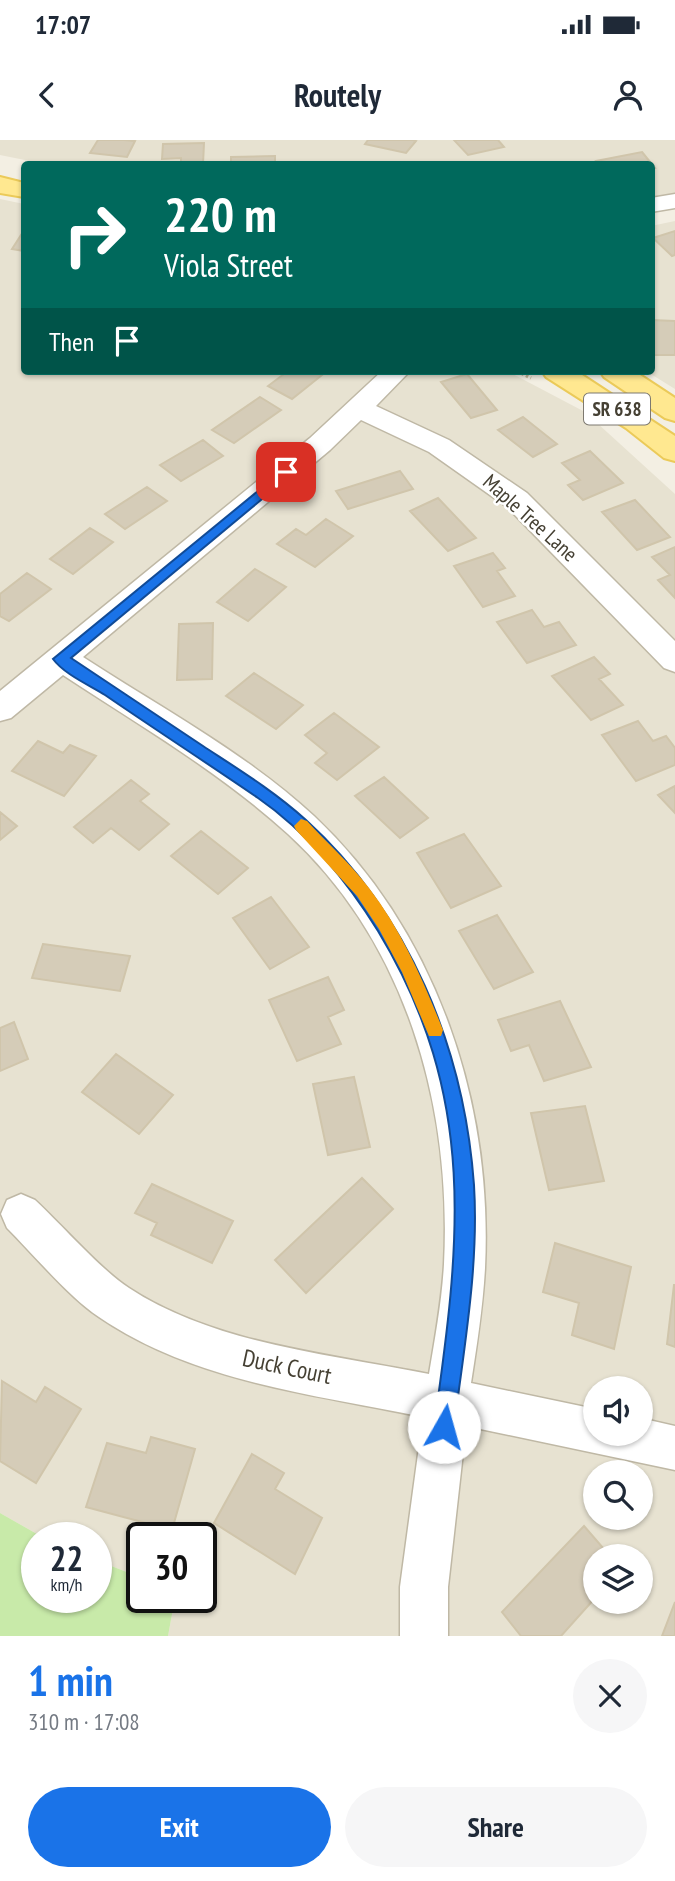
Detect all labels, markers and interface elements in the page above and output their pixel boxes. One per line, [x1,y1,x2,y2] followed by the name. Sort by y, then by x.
[35,8,91,41] text: 17:07
[294,74,381,116] text: Routely
[28,76,66,114] icon: back
[609,76,647,114] icon: person
[164,182,277,246] text: 220 m
[49,189,140,280] icon: right
[164,244,293,286] text: Viola Street
[108,322,146,360] icon: arrive
[49,325,94,358] text: Then
[584,394,650,424] road number: SR 638
[256,442,316,502] pin
[267,453,305,491] icon: arrive
[477,468,583,567] street label: Maple Tree Lane
[240,1342,335,1391] street label: Duck Court
[583,1376,653,1614] map controls
[583,1376,653,1446] button: sound
[407,1390,481,1464] position arrow
[583,1460,653,1530] button: search
[126,1522,217,1613] speed limit sign: 30
[50,1535,83,1581] text: 22
[583,1544,653,1614] button: layers
[51,1573,82,1596] text: km/h
[28,1653,113,1708] text: 1 min
[573,1659,647,1733] button: close
[28,1707,140,1736] text: 310 m · 17:08
[28,1787,331,1867] button: Exit
[345,1787,647,1867] button: Share

